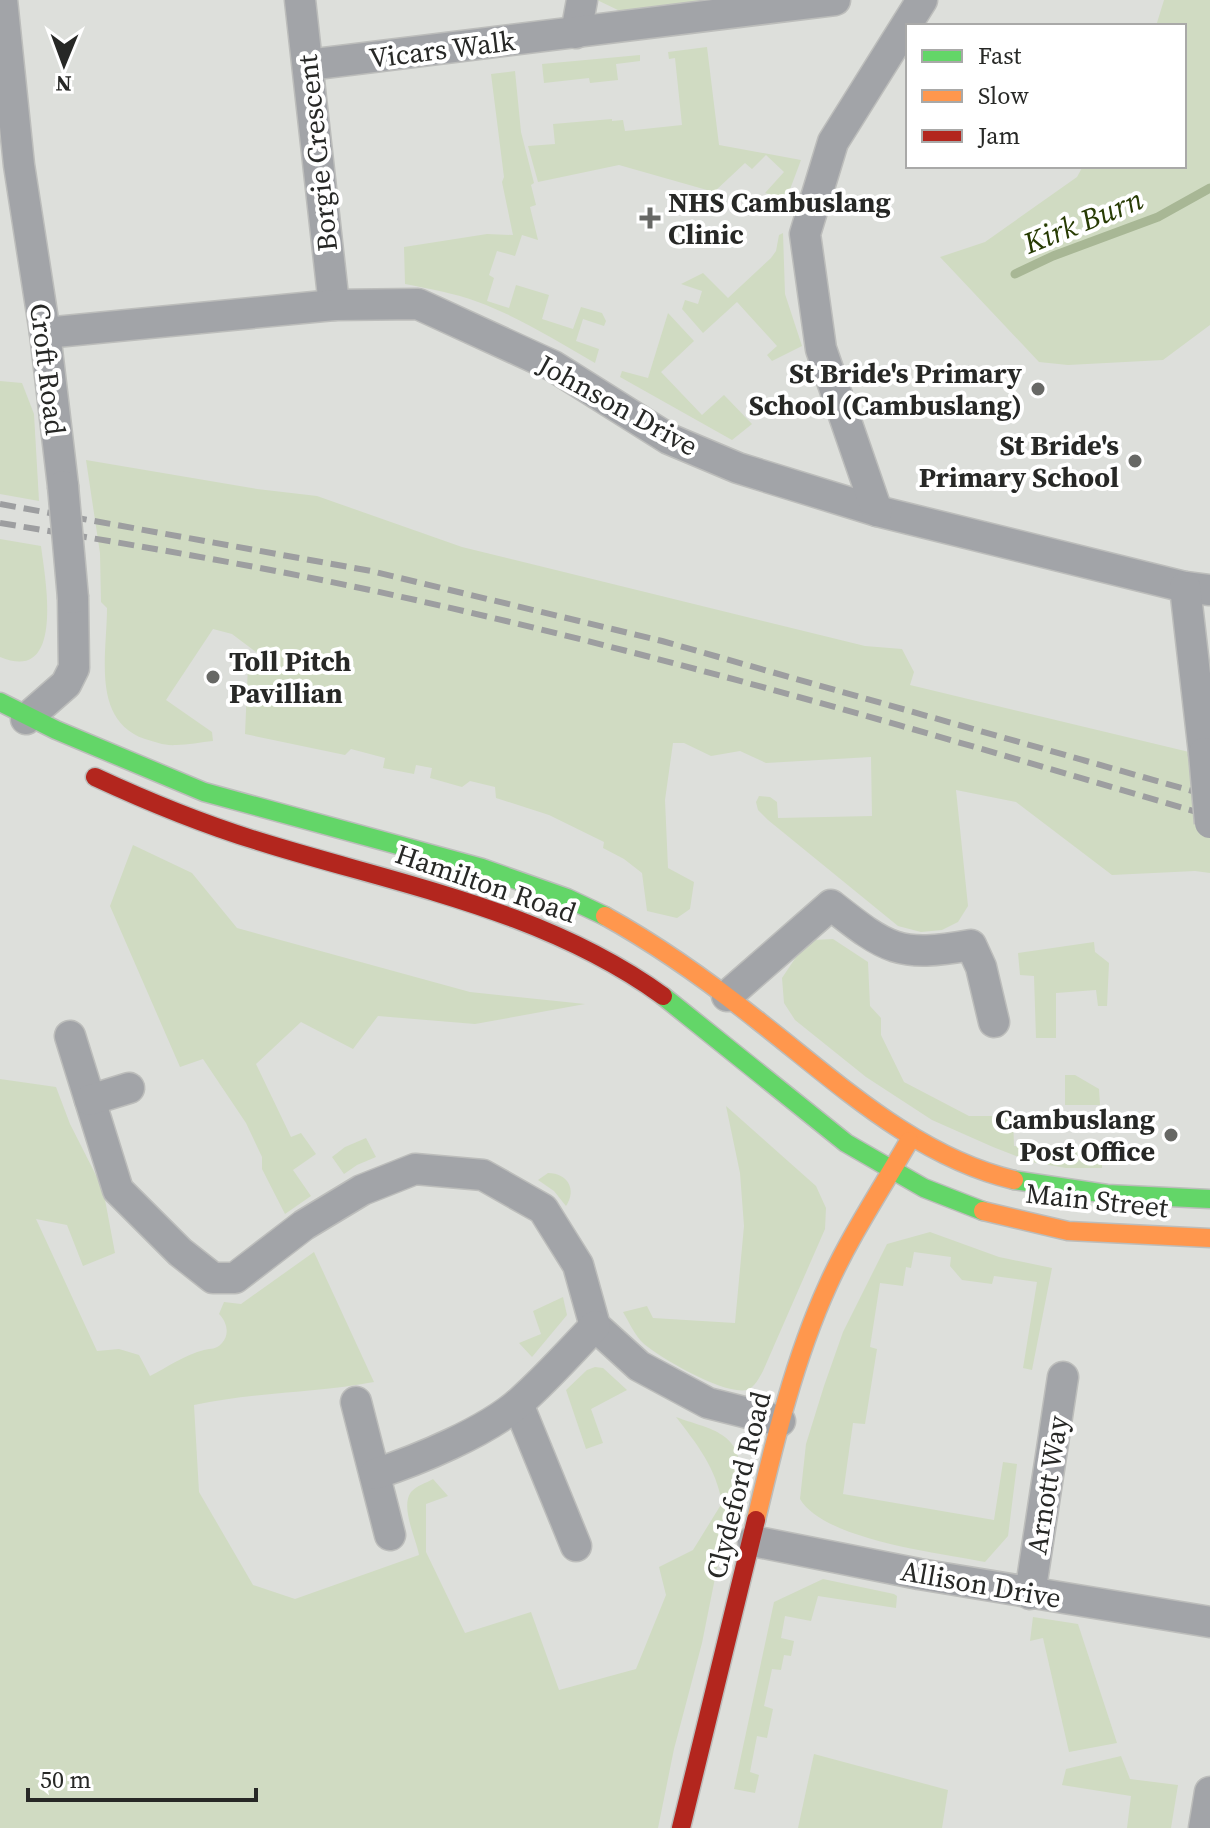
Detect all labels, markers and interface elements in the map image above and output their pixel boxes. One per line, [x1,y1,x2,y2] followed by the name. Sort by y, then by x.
[367,21,518,77] street label: Vicars Walk
[24,24,104,104] north arrow
[906,24,1186,168] legend
[978,39,1022,72] text: Fast
[288,52,346,253] street label: Borgie Crescent
[55,69,72,99] text: N
[978,79,1029,112] text: Slow
[977,119,1020,152] text: Jam
[1016,178,1149,264] water label: Kirk Burn
[668,183,891,253] place label: NHS Cambuslang Clinic
[639,207,661,229] marker: NHS Cambuslang Clinic
[21,301,75,437] street label: Croft Road
[530,345,705,465] street label: Johnson Drive
[749,354,1022,424] place label: St Bride's Primary School (Cambuslang)
[1029,380,1047,398] marker: St Bride's Primary School (Cambuslang)
[919,426,1119,496] place label: St Bride's Primary School
[1126,452,1144,470] marker: St Bride's Primary School
[229,642,351,712] place label: Toll Pitch Pavillian
[204,668,222,686] marker: Toll Pitch Pavillian
[390,834,582,932] street label: Hamilton Road
[995,1100,1155,1170] place label: Cambuslang Post Office
[1162,1126,1180,1144] marker: Cambuslang Post Office
[1024,1174,1171,1226] street label: Main Street
[696,1387,780,1583] street label: Clydeford Road
[1017,1412,1077,1557] street label: Arnott Way
[898,1551,1064,1617] street label: Allison Drive
[28,1752,256,1802] scale bar
[40,1763,91,1796] text: 50 m

